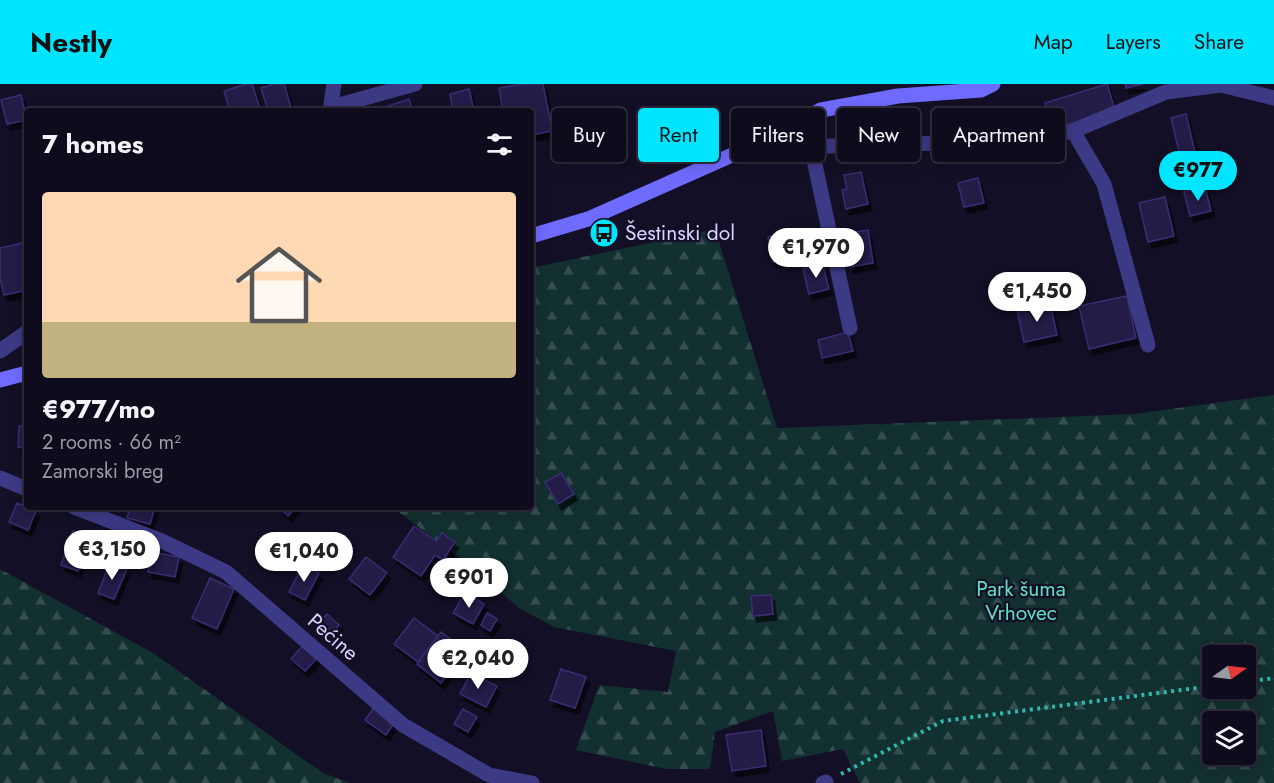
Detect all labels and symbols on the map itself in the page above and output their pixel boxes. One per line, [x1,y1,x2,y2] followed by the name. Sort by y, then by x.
[1162,151,1234,202] pin: €977
[588,217,620,249] bus stop icon: Šestinski dol
[625,218,735,248] place label: Šestinski dol
[767,228,865,279] pin: €1,970
[988,272,1086,323] pin: €1,450
[63,530,161,581] pin: €3,150
[255,532,353,583] pin: €1,040
[433,558,505,609] pin: €901
[976,574,1066,628] park label: Park šuma Vrhovec
[301,606,365,668] street label: Pećine
[429,639,527,690] pin: €2,040
[1202,645,1256,699] north arrow

